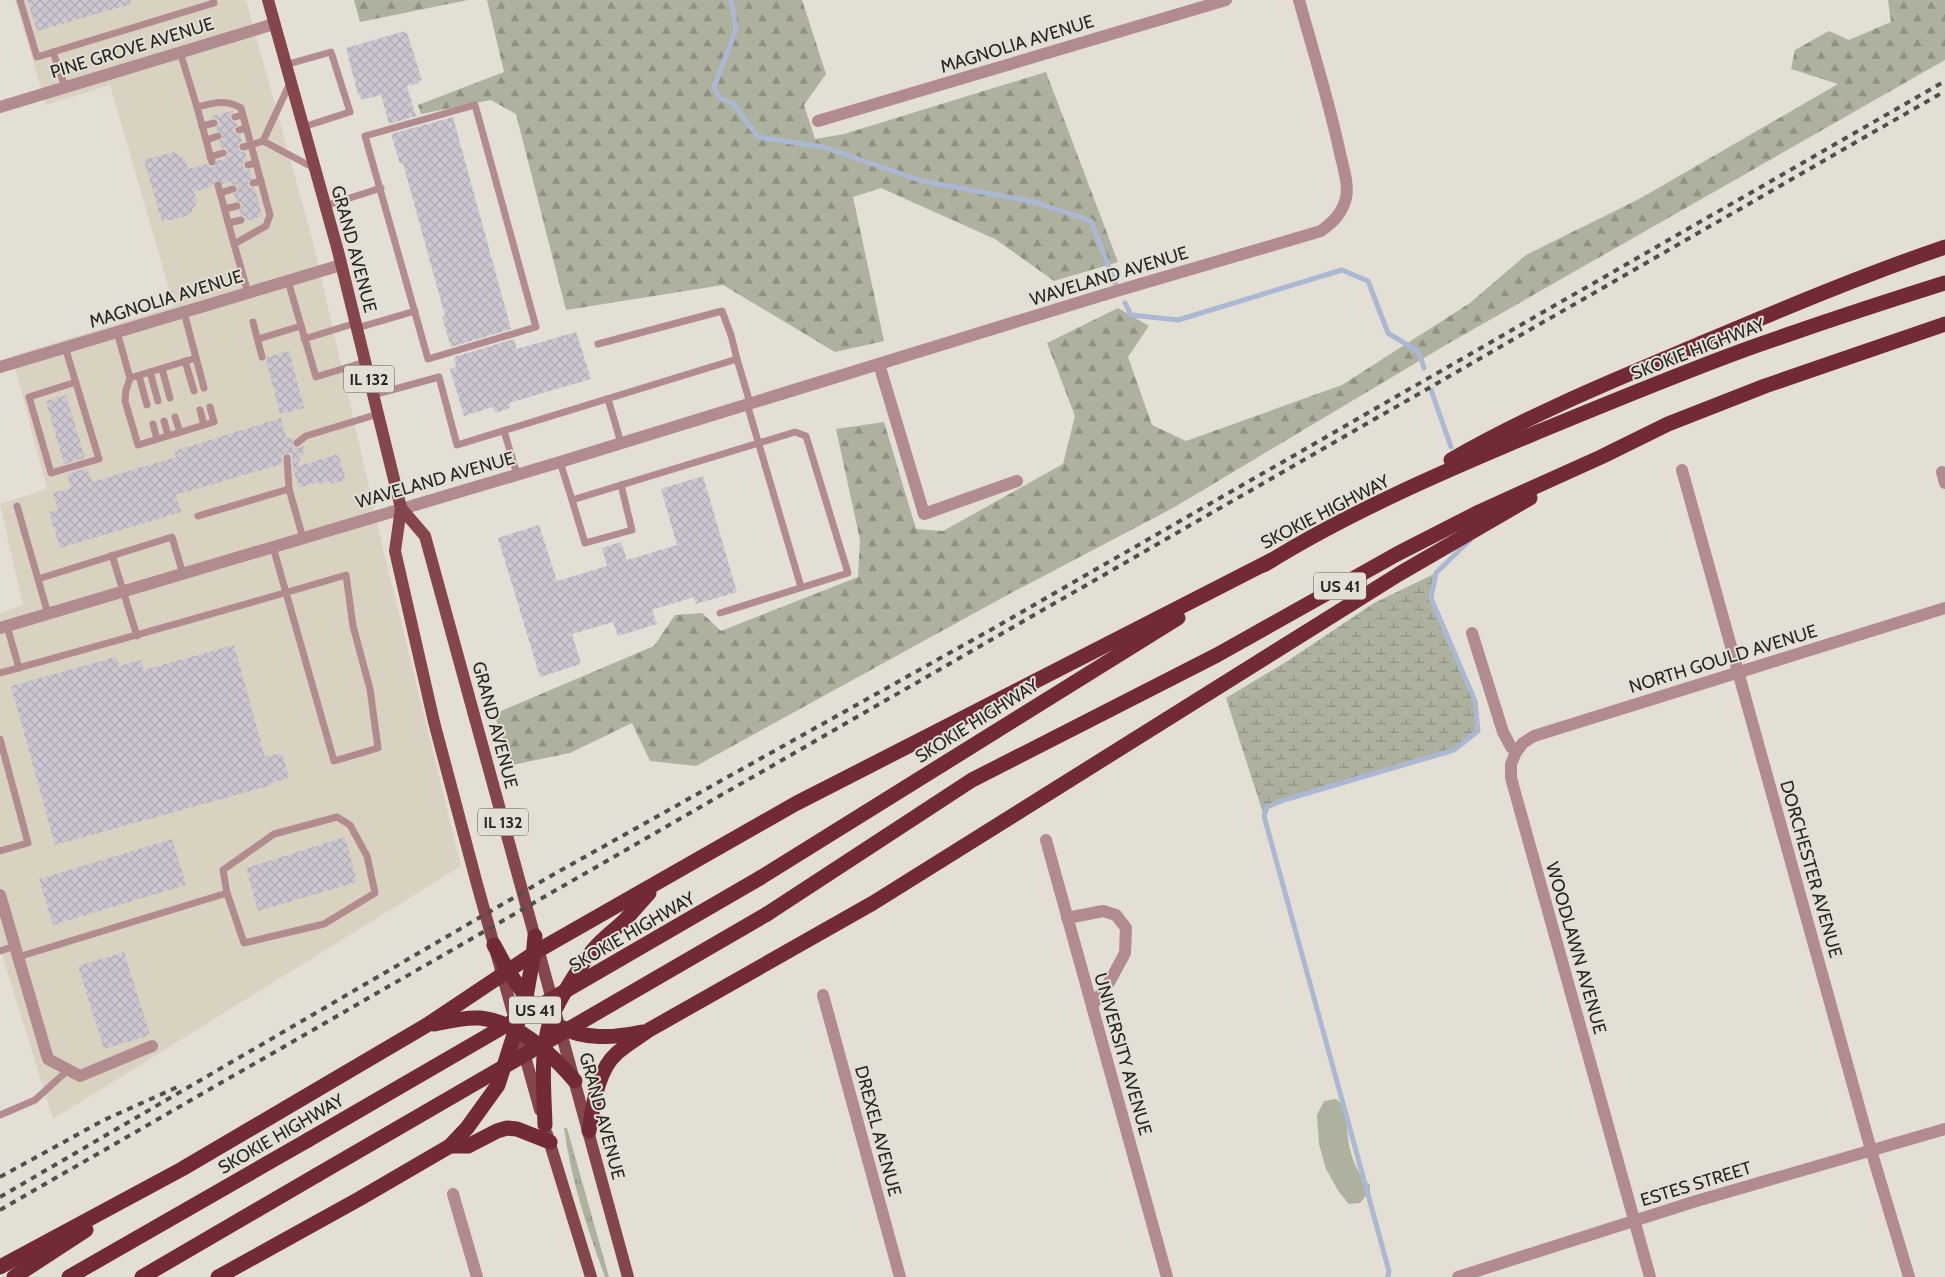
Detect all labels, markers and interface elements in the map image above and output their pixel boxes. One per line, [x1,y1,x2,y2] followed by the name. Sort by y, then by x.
[937,10,1097,78] street label: MAGNOLIA AVENUE
[47,13,217,83] street label: PINE GROVE AVENUE
[326,183,382,315] street label: GRAND AVENUE
[1027,241,1191,311] street label: WAVELAND AVENUE
[86,265,246,333] street label: MAGNOLIA AVENUE
[1628,313,1769,385] street label: SKOKIE HIGHWAY
[344,366,394,392] road number: IL 132
[353,447,517,513] street label: WAVELAND AVENUE
[1257,470,1394,554] street label: SKOKIE HIGHWAY
[1314,572,1366,600] road number: US 41
[1626,620,1820,698] street label: NORTH GOULD AVENUE
[467,659,523,791] street label: GRAND AVENUE
[911,674,1043,768] street label: SKOKIE HIGHWAY
[1775,778,1847,960] street label: DORCHESTER AVENUE
[478,809,528,836] road number: IL 132
[1541,860,1611,1036] street label: WOODLAWN AVENUE
[565,887,699,977] street label: SKOKIE HIGHWAY
[1089,970,1157,1138] street label: UNIVERSITY AVENUE
[509,996,561,1024] road number: US 41
[574,1050,630,1182] street label: GRAND AVENUE
[850,1063,906,1199] street label: DREXEL AVENUE
[214,1089,348,1179] street label: SKOKIE HIGHWAY
[1638,1157,1755,1211] street label: ESTES STREET

